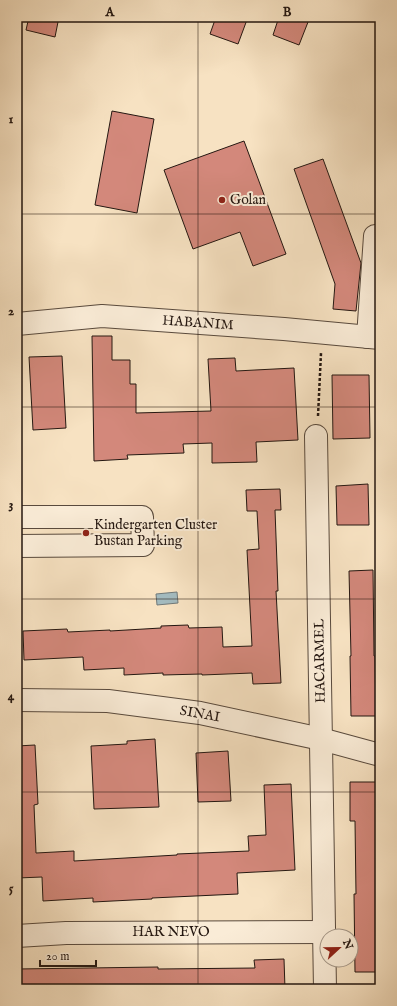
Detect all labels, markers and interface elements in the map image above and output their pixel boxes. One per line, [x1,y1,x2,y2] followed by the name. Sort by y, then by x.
[105,4,116,21] text: A
[283,4,292,21] text: B
[9,111,14,128] text: 1
[230,191,267,209] place label: Golan
[217,195,227,205] marker: Golan
[8,303,14,320] text: 2
[162,312,234,334] street label: HABANIM
[9,496,14,513] text: 3
[94,516,217,550] place label: Kindergarten Cluster Bustan Parking
[81,528,91,538] marker: Kindergarten Cluster Bustan Parking
[310,619,330,703] street label: HACARMEL
[8,688,15,705] text: 4
[178,702,222,726] street label: SINAI
[9,880,14,897] text: 5
[132,923,210,941] street label: HAR NEVO
[319,928,359,968] north arrow
[339,937,356,952] text: N
[40,942,96,968] scale bar
[46,949,69,964] text: 20 m

